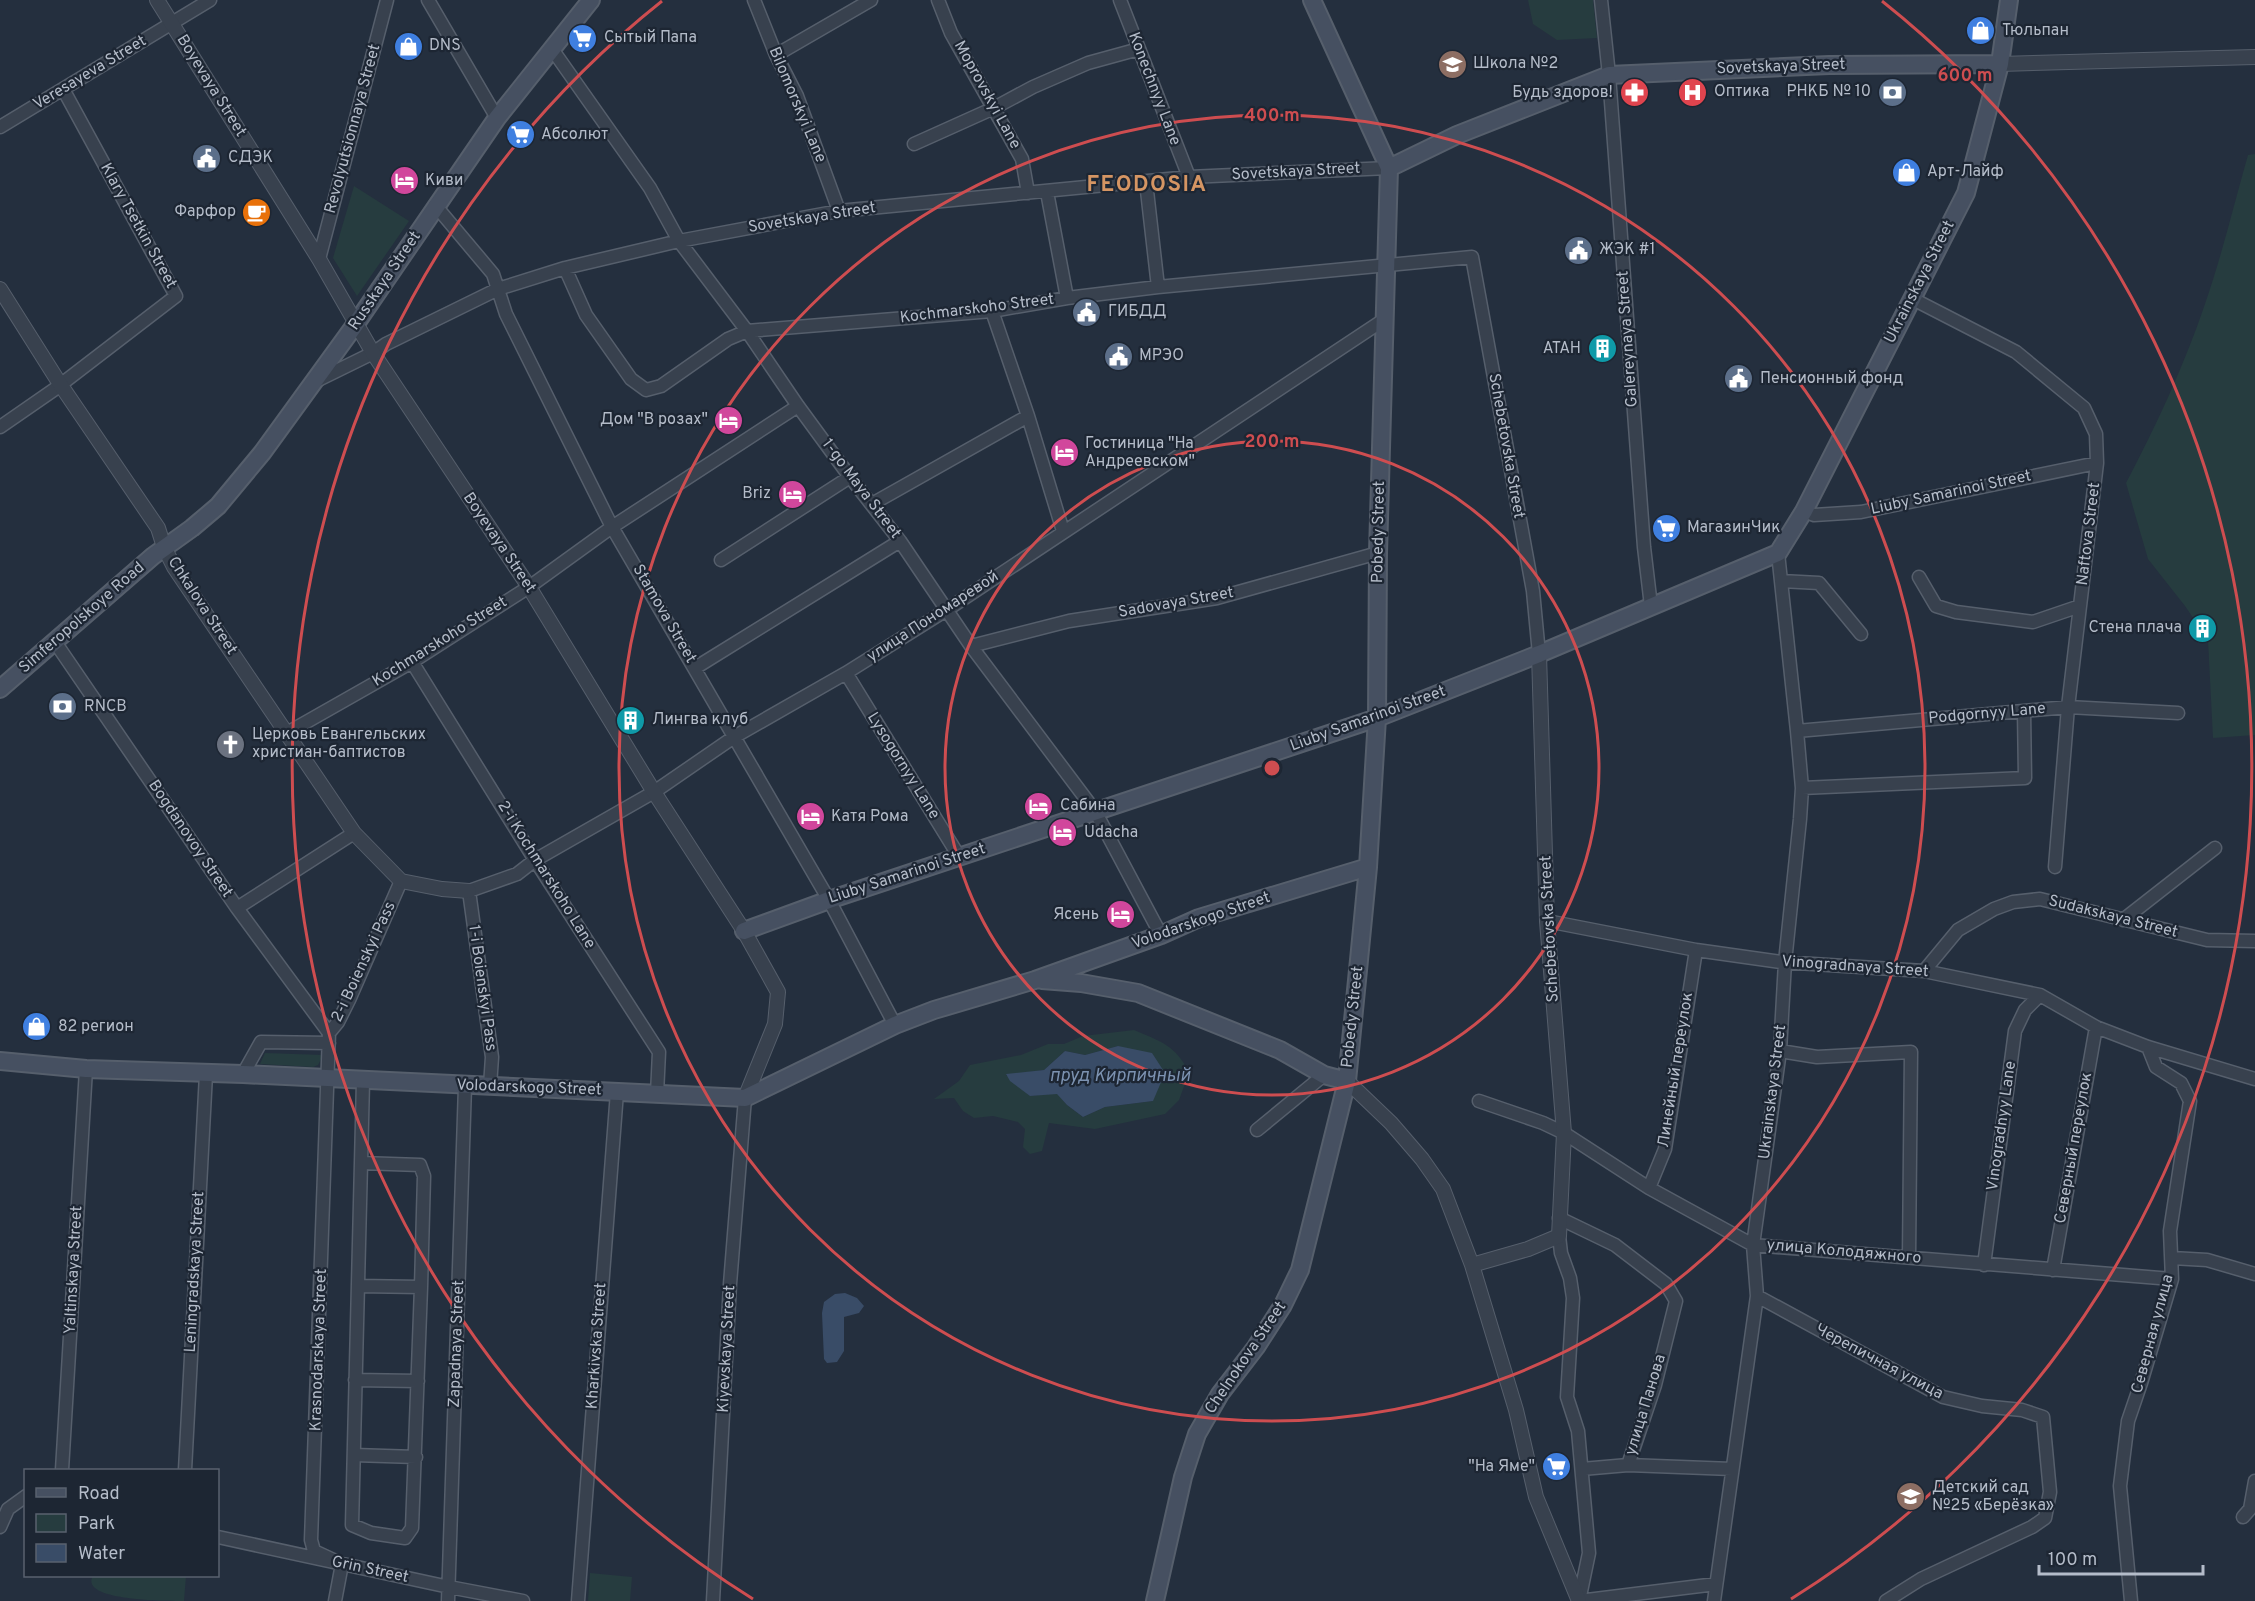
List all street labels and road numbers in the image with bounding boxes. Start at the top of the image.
street label: Konechnyy Lane [1123,29,1185,149]
street label: Veresayeva Street [30,31,150,115]
street label: Boyevaya Street [172,31,250,141]
street label: Moprovskyi Lane [949,37,1025,153]
street label: Revolyutsionnaya Street [321,42,385,216]
street label: Bilomorskyi Lane [764,44,830,166]
street label: Sovetskaya Street [1716,55,1846,79]
street label: Sovetskaya Street [1231,159,1361,185]
street label: Klary Tsetkin Street [95,160,181,292]
street label: Sovetskaya Street [747,198,877,238]
street label: Ukrainskaya Street [1880,217,1960,347]
street label: Russkaya Street [344,228,426,334]
street label: Galereynaya Street [1613,270,1643,408]
street label: Kochmarskoho Street [899,290,1055,328]
street label: Schebetovska Street [1483,372,1529,520]
street label: 1-go Maya Street [817,435,905,543]
street label: Liuby Samarinoi Street [1869,466,2033,520]
street label: Pobedy Street [1368,481,1390,583]
street label: Naftova Street [2073,481,2105,587]
street label: Boyevaya Street [458,489,540,597]
street label: Chkalova Street [163,553,241,659]
street label: Simferopolskoye Road [15,558,149,678]
street label: Stamova Street [628,561,700,667]
street label: улица Пономаревой [863,567,1003,667]
street label: Sadovaya Street [1117,583,1235,623]
street label: Kochmarskoho Street [369,592,511,692]
street label: Liuby Samarinoi Street [1288,682,1448,756]
street label: Podgornyy Lane [1927,699,2047,729]
street label: Lysogornyy Lane [862,709,944,823]
street label: Bogdanovoy Street [143,776,237,902]
street label: 2-i Kochmarskoho Lane [492,797,600,953]
street label: Liuby Samarinoi Street [826,839,988,909]
street label: Schebetovska Street [1536,855,1564,1003]
street label: Volodarskogo Street [1129,888,1273,954]
street label: Sudakskaya Street [2046,891,2180,943]
street label: 2-i Boienskyi Pass [327,899,401,1025]
street label: 1-i Boienskyi Pass [463,923,501,1053]
street label: Vinogradnaya Street [1781,952,1929,982]
street label: Pobedy Street [1338,965,1368,1069]
street label: Линейный переулок [1654,991,1698,1149]
street label: Ukrainskaya Street [1755,1024,1791,1160]
street label: Vinogradnyy Lane [1983,1060,2021,1192]
street label: Северный переулок [2051,1071,2097,1225]
street label: Volodarskogo Street [456,1075,602,1101]
street label: Leningradskaya Street [181,1191,209,1353]
street label: Yaltinskaya Street [61,1205,87,1335]
street label: улица Колодяжного [1766,1235,1922,1269]
street label: Krasnodarskaya Street [306,1268,332,1432]
street label: Северная улица [2127,1272,2179,1396]
street label: Zapadnaya Street [445,1280,469,1408]
street label: Kharkivska Street [583,1282,611,1410]
street label: Kiyevskaya Street [714,1285,740,1413]
street label: Chelnokova Street [1201,1298,1291,1418]
street label: Черепичная улица [1811,1320,1947,1404]
street label: улица Панова [1621,1352,1671,1458]
street label: Grin Street [330,1552,410,1588]

